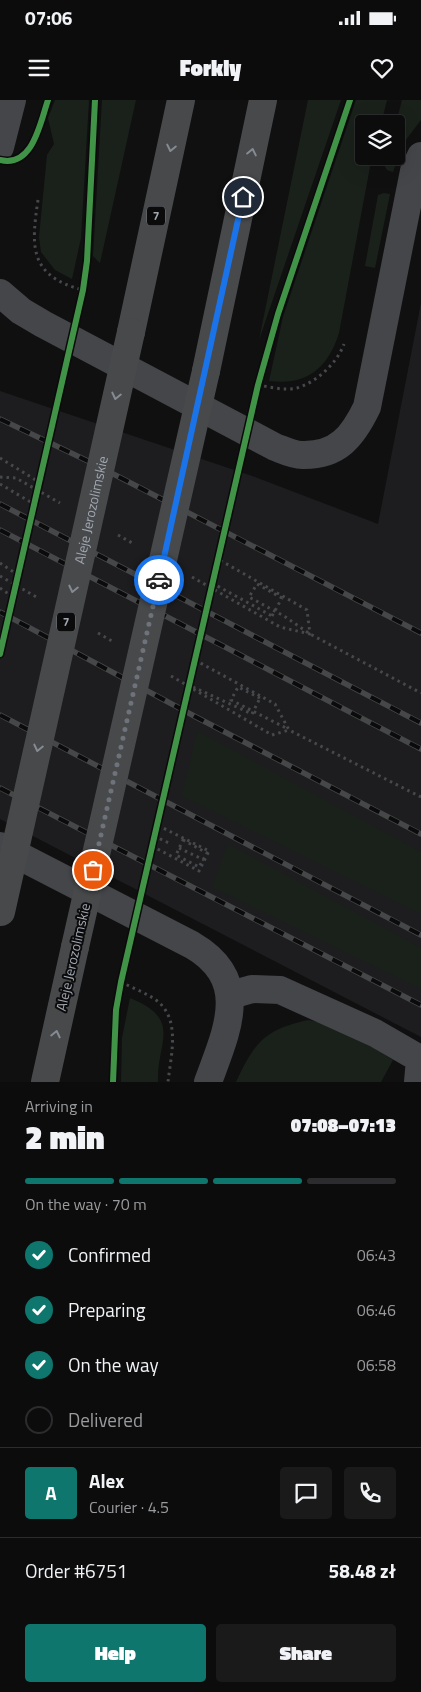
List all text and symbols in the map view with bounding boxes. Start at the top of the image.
text: 07:06 [25,3,72,32]
text: Forkly [180,51,241,85]
icon: menu [25,54,53,82]
icon: heart [368,54,396,82]
map controls [355,115,405,165]
button: layers [355,115,405,165]
one-way arrow [166,143,177,152]
one-way arrow [246,148,257,157]
pin [222,176,264,218]
icon: home [229,183,257,211]
road number: 7 [147,206,165,225]
one-way arrow [111,392,122,401]
street label: Aleje Jerozolimskie [68,454,113,566]
courier [134,555,184,605]
icon: car [145,566,173,594]
one-way arrow [68,585,79,594]
road number: 7 [57,612,75,632]
one-way arrow [33,743,44,752]
pin [72,849,114,891]
icon: bag [79,856,107,884]
street label: Aleje Jerozolimskie [50,901,95,1013]
one-way arrow [50,1030,61,1039]
text: Arriving in [25,1094,93,1118]
text: 07:08–07:13 [291,1110,396,1139]
text: 2 min [25,1113,105,1161]
text: On the way · 70 m [25,1192,147,1216]
text: Confirmed [68,1240,151,1269]
icon: check [25,1241,53,1269]
text: 06:43 [357,1243,396,1267]
text: Preparing [68,1295,145,1324]
icon: check [25,1296,53,1324]
text: 06:46 [357,1298,396,1322]
text: On the way [68,1350,159,1379]
icon: check [25,1351,53,1379]
text: 06:58 [357,1353,396,1377]
text: Delivered [68,1405,143,1434]
text: Alex [89,1466,124,1495]
button: chat [280,1467,332,1519]
button: phone [344,1467,396,1519]
text: A [45,1478,57,1507]
text: Courier · 4.5 [89,1495,169,1519]
text: Order #6751 [25,1556,127,1585]
text: 58.48 zł [329,1556,396,1585]
button: Help [25,1624,206,1682]
button: Share [216,1624,396,1682]

